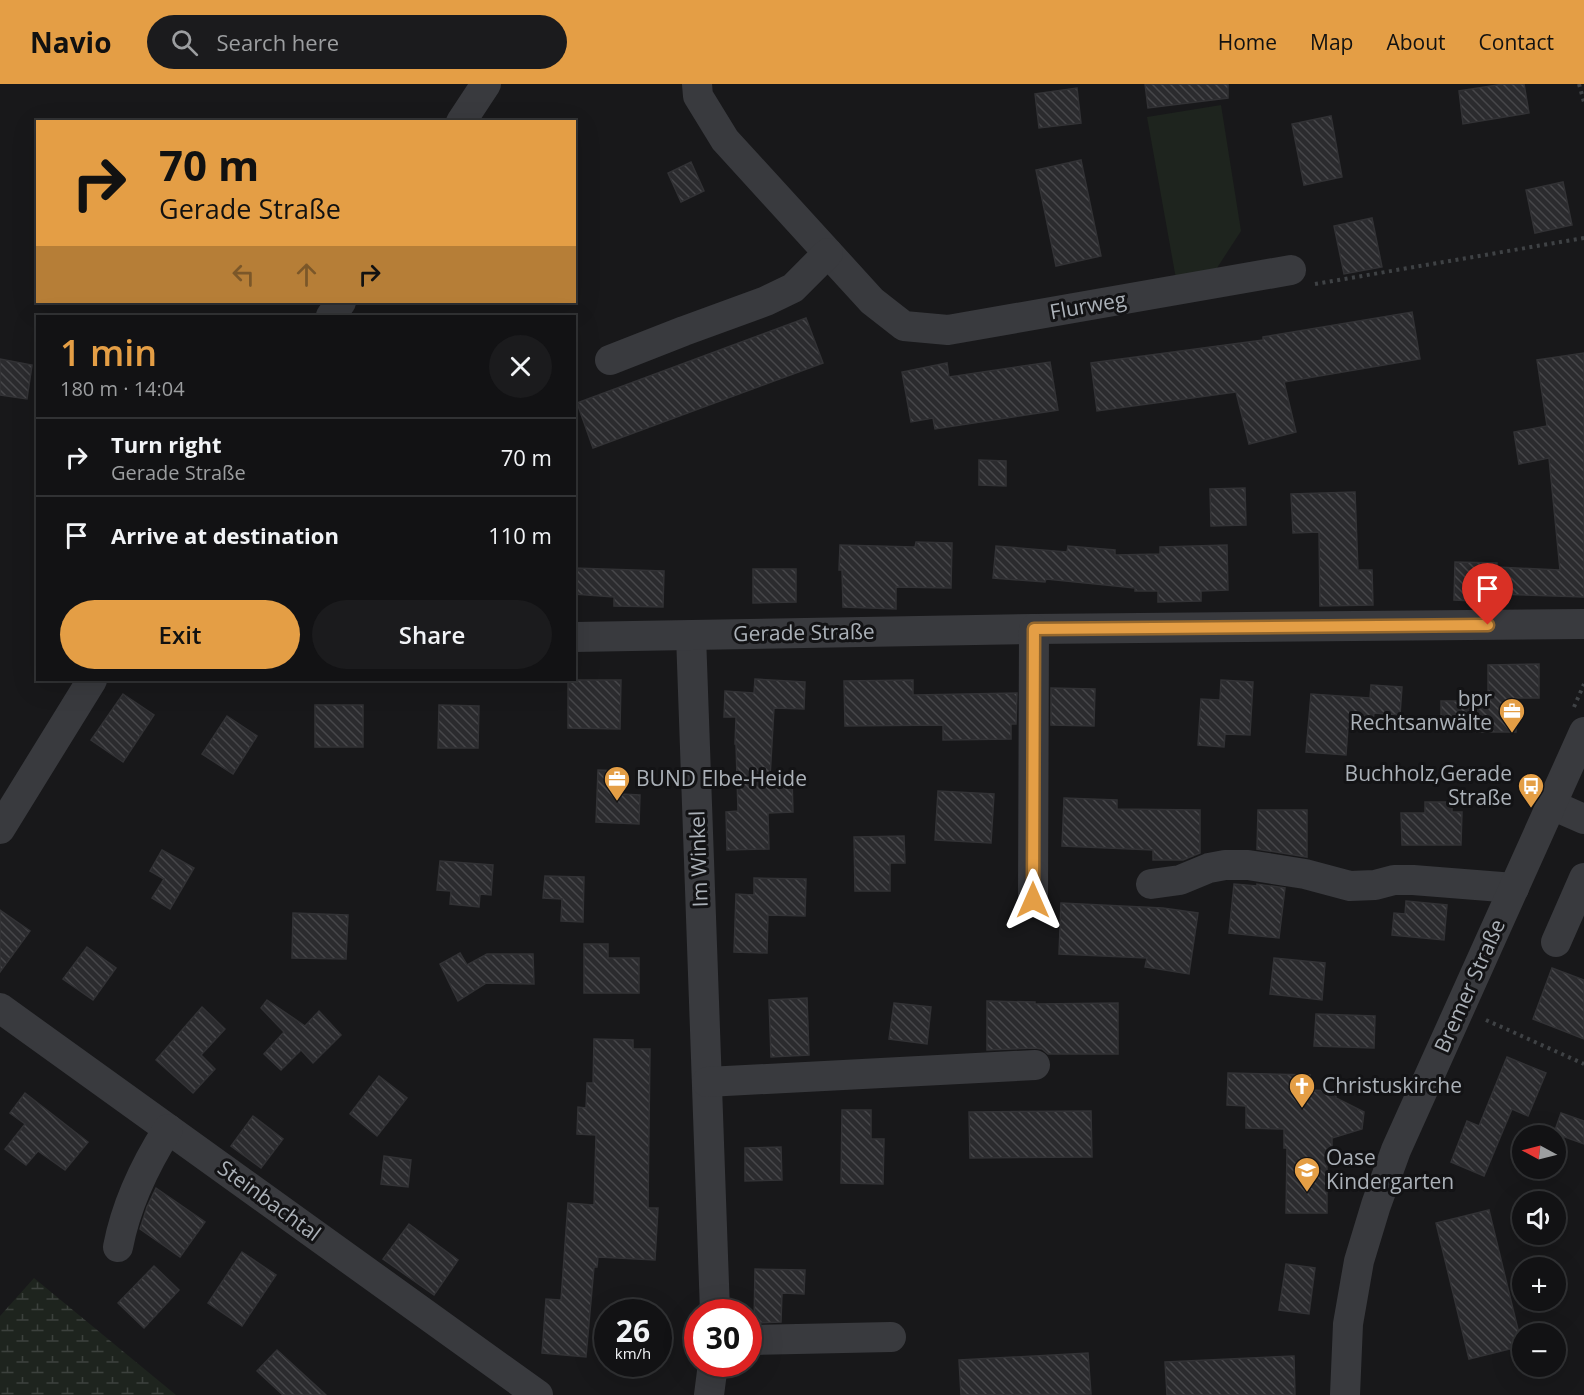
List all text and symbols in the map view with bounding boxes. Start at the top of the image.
search box [147,15,567,69]
text: Navio [30,23,111,61]
icon: search [168,26,201,59]
text: Search here [216,27,339,57]
text: Home [1218,28,1277,56]
text: Map [1310,28,1353,56]
text: About [1386,28,1446,56]
text: Contact [1479,28,1554,56]
text: 70 m [159,136,259,193]
icon: right [60,144,138,222]
text: Gerade Straße [159,190,341,227]
icon: left [227,258,260,291]
icon: ahead [290,258,323,291]
icon: right [353,258,386,291]
street label: Flurweg [1047,285,1128,325]
text: 1 min [60,328,157,377]
button: close [489,335,552,398]
text: 180 m · 14:04 [60,375,185,402]
text: Turn right [111,429,222,459]
icon: right [60,441,93,474]
text: 70 m [501,442,552,472]
text: Gerade Straße [111,459,246,486]
icon: arrive [60,519,93,552]
text: Arrive at destination [111,520,339,550]
text: 110 m [488,520,552,550]
pin [1462,563,1513,625]
icon: arrive [1471,572,1504,605]
button: Exit [60,600,300,669]
button: Share [312,600,552,669]
street label: Gerade Straße [733,617,875,647]
place label: bpr Rechtsanwälte [1350,684,1492,736]
office icon: bpr Rechtsanwälte [1497,696,1527,734]
place label: Buchholz,Gerade Straße [1345,759,1512,811]
office icon: BUND Elbe-Heide [602,764,632,802]
place label: BUND Elbe-Heide [636,764,807,792]
bus stop icon: Buchholz,Gerade Straße [1516,771,1546,809]
street label: Im Winkel [682,810,714,908]
position arrow [1001,868,1065,932]
street label: Bremer Straße [1427,914,1511,1057]
church icon: Christuskirche [1287,1071,1317,1109]
place label: Christuskirche [1322,1071,1462,1099]
north arrow [1512,1125,1566,1179]
map controls [1512,1125,1566,1377]
place label: Oase Kindergarten [1326,1143,1454,1195]
street label: Steinbachtal [212,1153,327,1247]
school or university icon: Oase Kindergarten [1292,1155,1322,1193]
button: sound [1512,1191,1566,1245]
button: + [1512,1257,1566,1311]
speed limit sign: 30 [684,1299,762,1377]
text: 26 [616,1310,650,1351]
button: − [1512,1323,1566,1377]
text: km/h [615,1343,651,1363]

